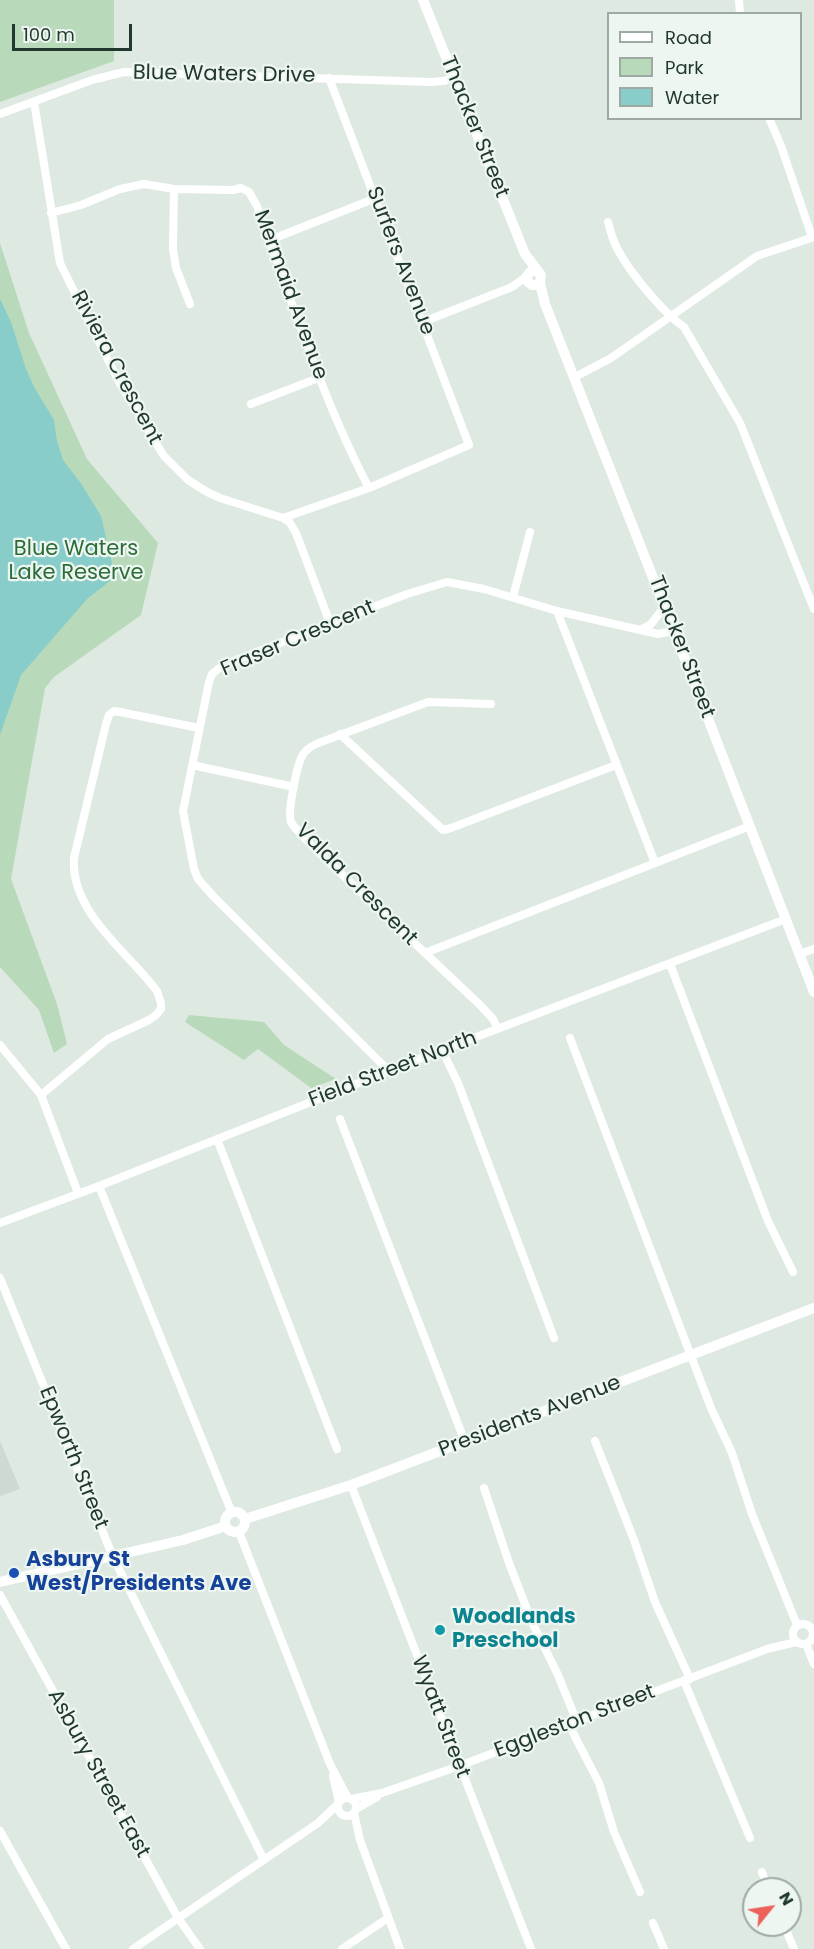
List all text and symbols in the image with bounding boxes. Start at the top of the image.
scale bar [15,12,135,50]
legend [607,12,802,120]
text: 100 m [23,22,75,47]
text: Road [665,25,712,50]
street label: Thacker Street [434,53,514,201]
text: Park [665,55,704,80]
street label: Blue Waters Drive [133,61,315,89]
text: Water [665,85,719,110]
street label: Surfers Avenue [360,183,440,339]
street label: Mermaid Avenue [248,207,332,383]
street label: Riviera Crescent [65,287,167,449]
park label: Blue Waters Lake Reserve [8,537,144,587]
street label: Thacker Street [642,572,720,722]
street label: Fraser Crescent [217,595,379,683]
street label: Valda Crescent [290,819,422,951]
street label: Field Street North [305,1026,481,1114]
street label: Presidents Avenue [435,1371,625,1463]
street label: Epworth Street [33,1383,113,1533]
place label: Asbury St West/Presidents Ave [26,1548,251,1598]
marker: Asbury St West/Presidents Ave [7,1566,21,1580]
place label: Woodlands Preschool [452,1605,576,1655]
marker: Woodlands Preschool [433,1623,447,1637]
street label: Wyatt Street [405,1652,475,1782]
street label: Eggleston Street [491,1680,659,1764]
street label: Asbury Street East [41,1685,155,1863]
north arrow [742,1877,802,1937]
text: N [773,1888,799,1910]

